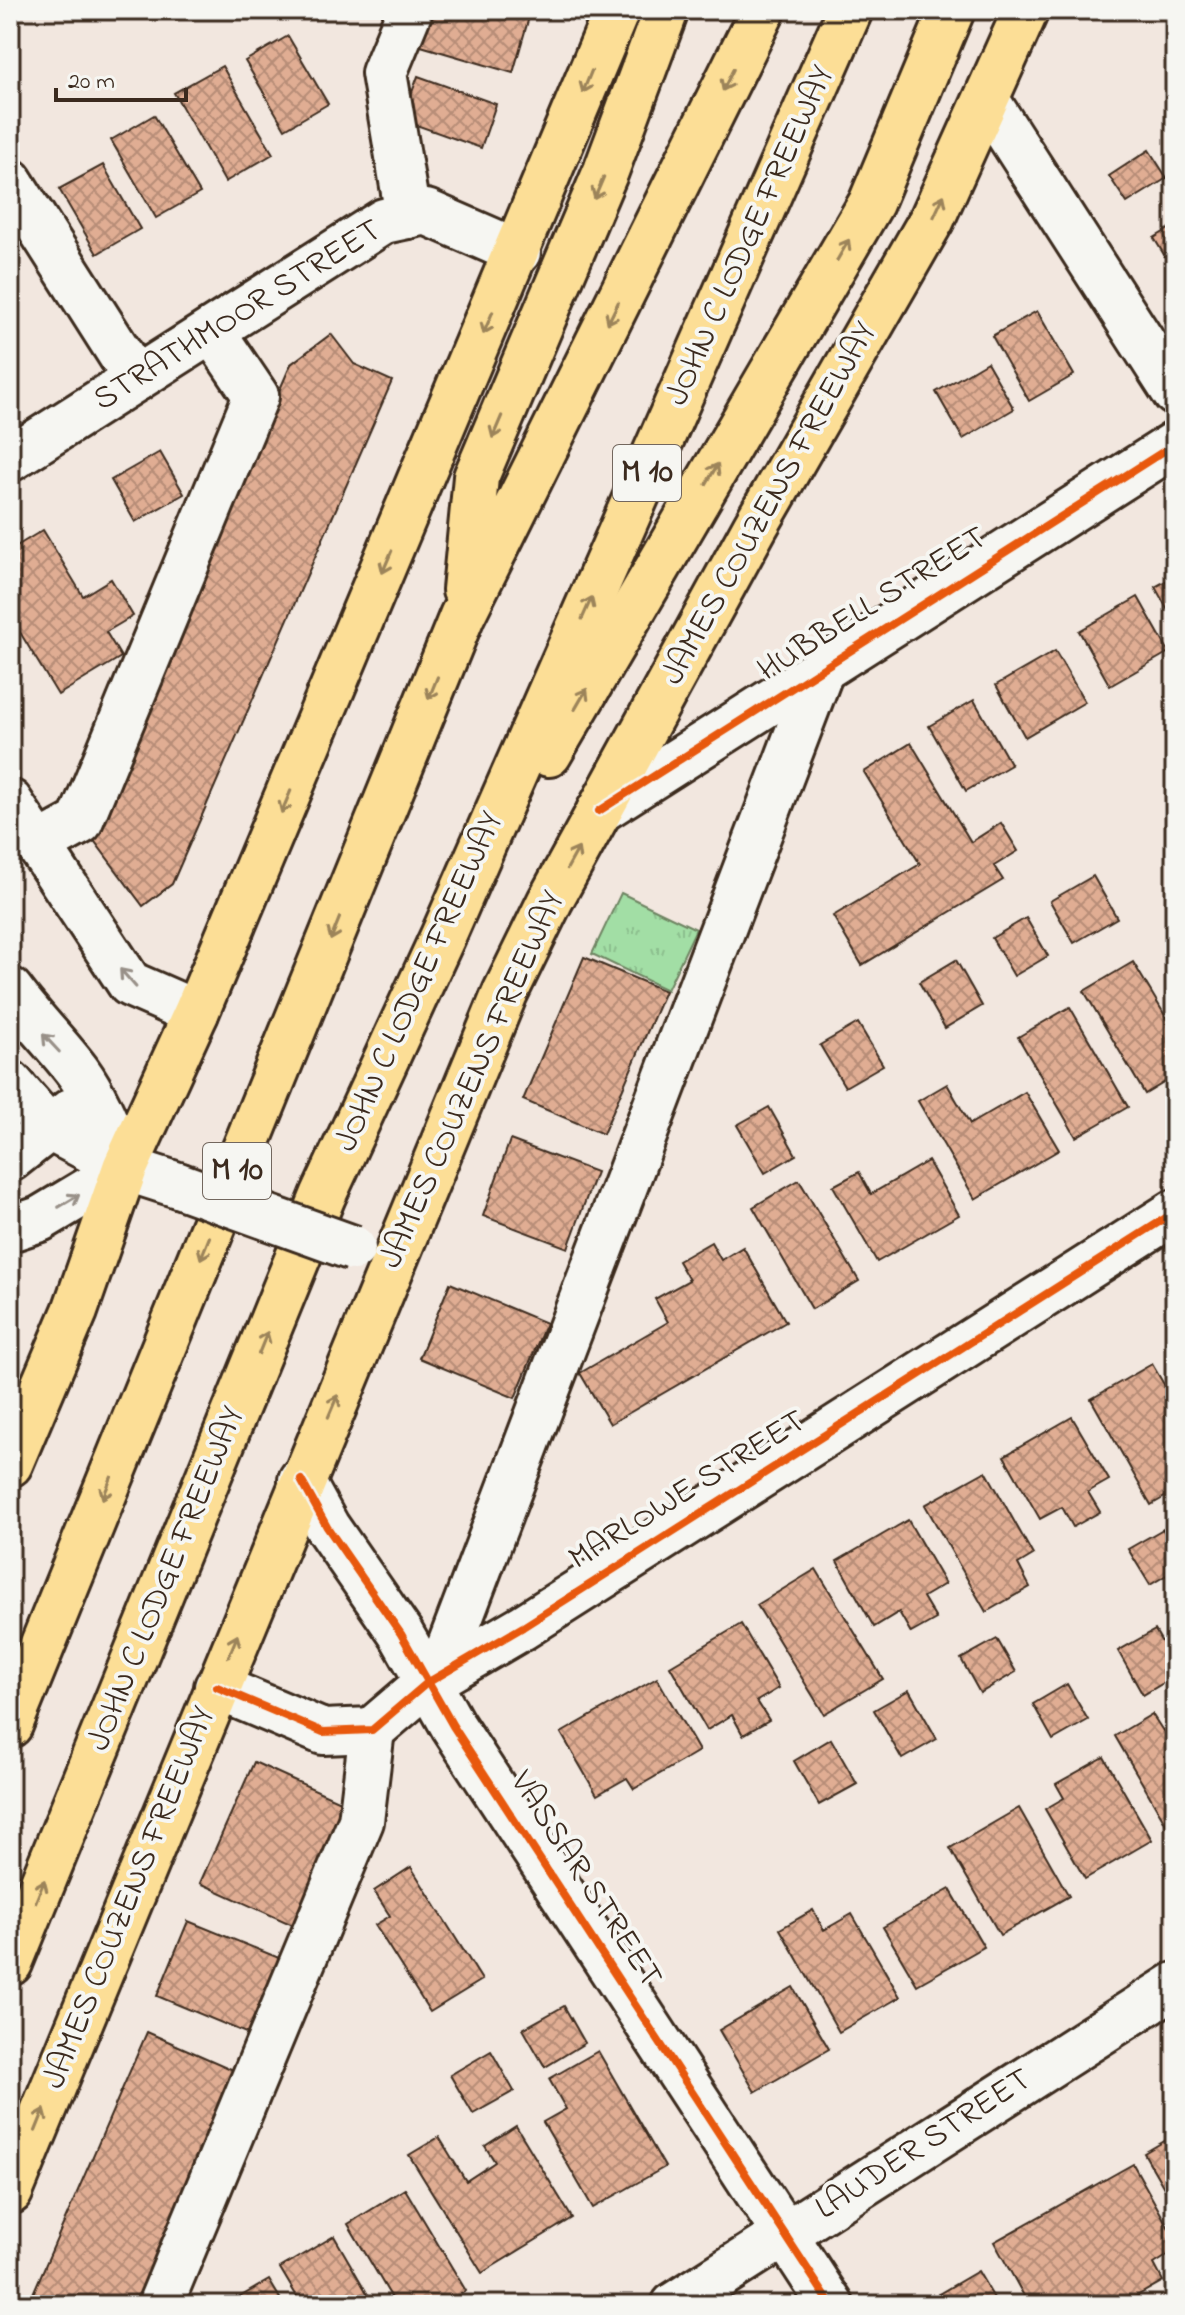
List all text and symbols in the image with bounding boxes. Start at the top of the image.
scale bar [56,52,186,102]
street label: JOHN C LODGE FREEWAY [653,57,849,414]
text: 20 m [68,65,115,100]
one-way arrow [720,67,735,91]
one-way arrow [579,69,593,94]
one-way arrow [590,175,605,199]
one-way arrow [932,194,947,218]
street label: STRATHMOOR STREET [84,207,392,425]
one-way arrow [835,239,851,262]
one-way arrow [604,300,620,324]
one-way arrow [480,310,494,334]
street label: JAMES COUZENS FREEWAY [649,313,891,695]
one-way arrow [489,414,504,439]
road number: M 10 [613,445,681,501]
one-way arrow [705,463,720,487]
street label: HUBBELL STREET [749,514,997,696]
one-way arrow [378,549,393,574]
one-way arrow [580,596,595,620]
one-way arrow [424,675,439,700]
one-way arrow [573,688,589,711]
one-way arrow [277,789,292,813]
street label: JOHN C LODGE FREEWAY [322,803,518,1160]
one-way arrow [566,846,582,870]
street label: JAMES COUZENS FREEWAY [367,883,579,1277]
one-way arrow [327,916,341,941]
one-way arrow [119,969,137,989]
one-way arrow [43,1033,61,1053]
road number: M 10 [203,1143,271,1199]
one-way arrow [57,1193,80,1209]
one-way arrow [197,1235,212,1260]
one-way arrow [257,1331,272,1356]
one-way arrow [326,1394,341,1419]
street label: MARLOWE STREET [560,1398,816,1584]
street label: JOHN C LODGE FREEWAY [75,1399,259,1759]
one-way arrow [98,1475,113,1500]
one-way arrow [227,1634,242,1659]
street label: JAMES COUZENS FREEWAY [30,1699,230,2097]
street label: VASSAR STREET [496,1761,674,1998]
one-way arrow [33,1879,48,1904]
street label: LAUDER STREET [806,2056,1042,2234]
one-way arrow [33,2108,48,2133]

